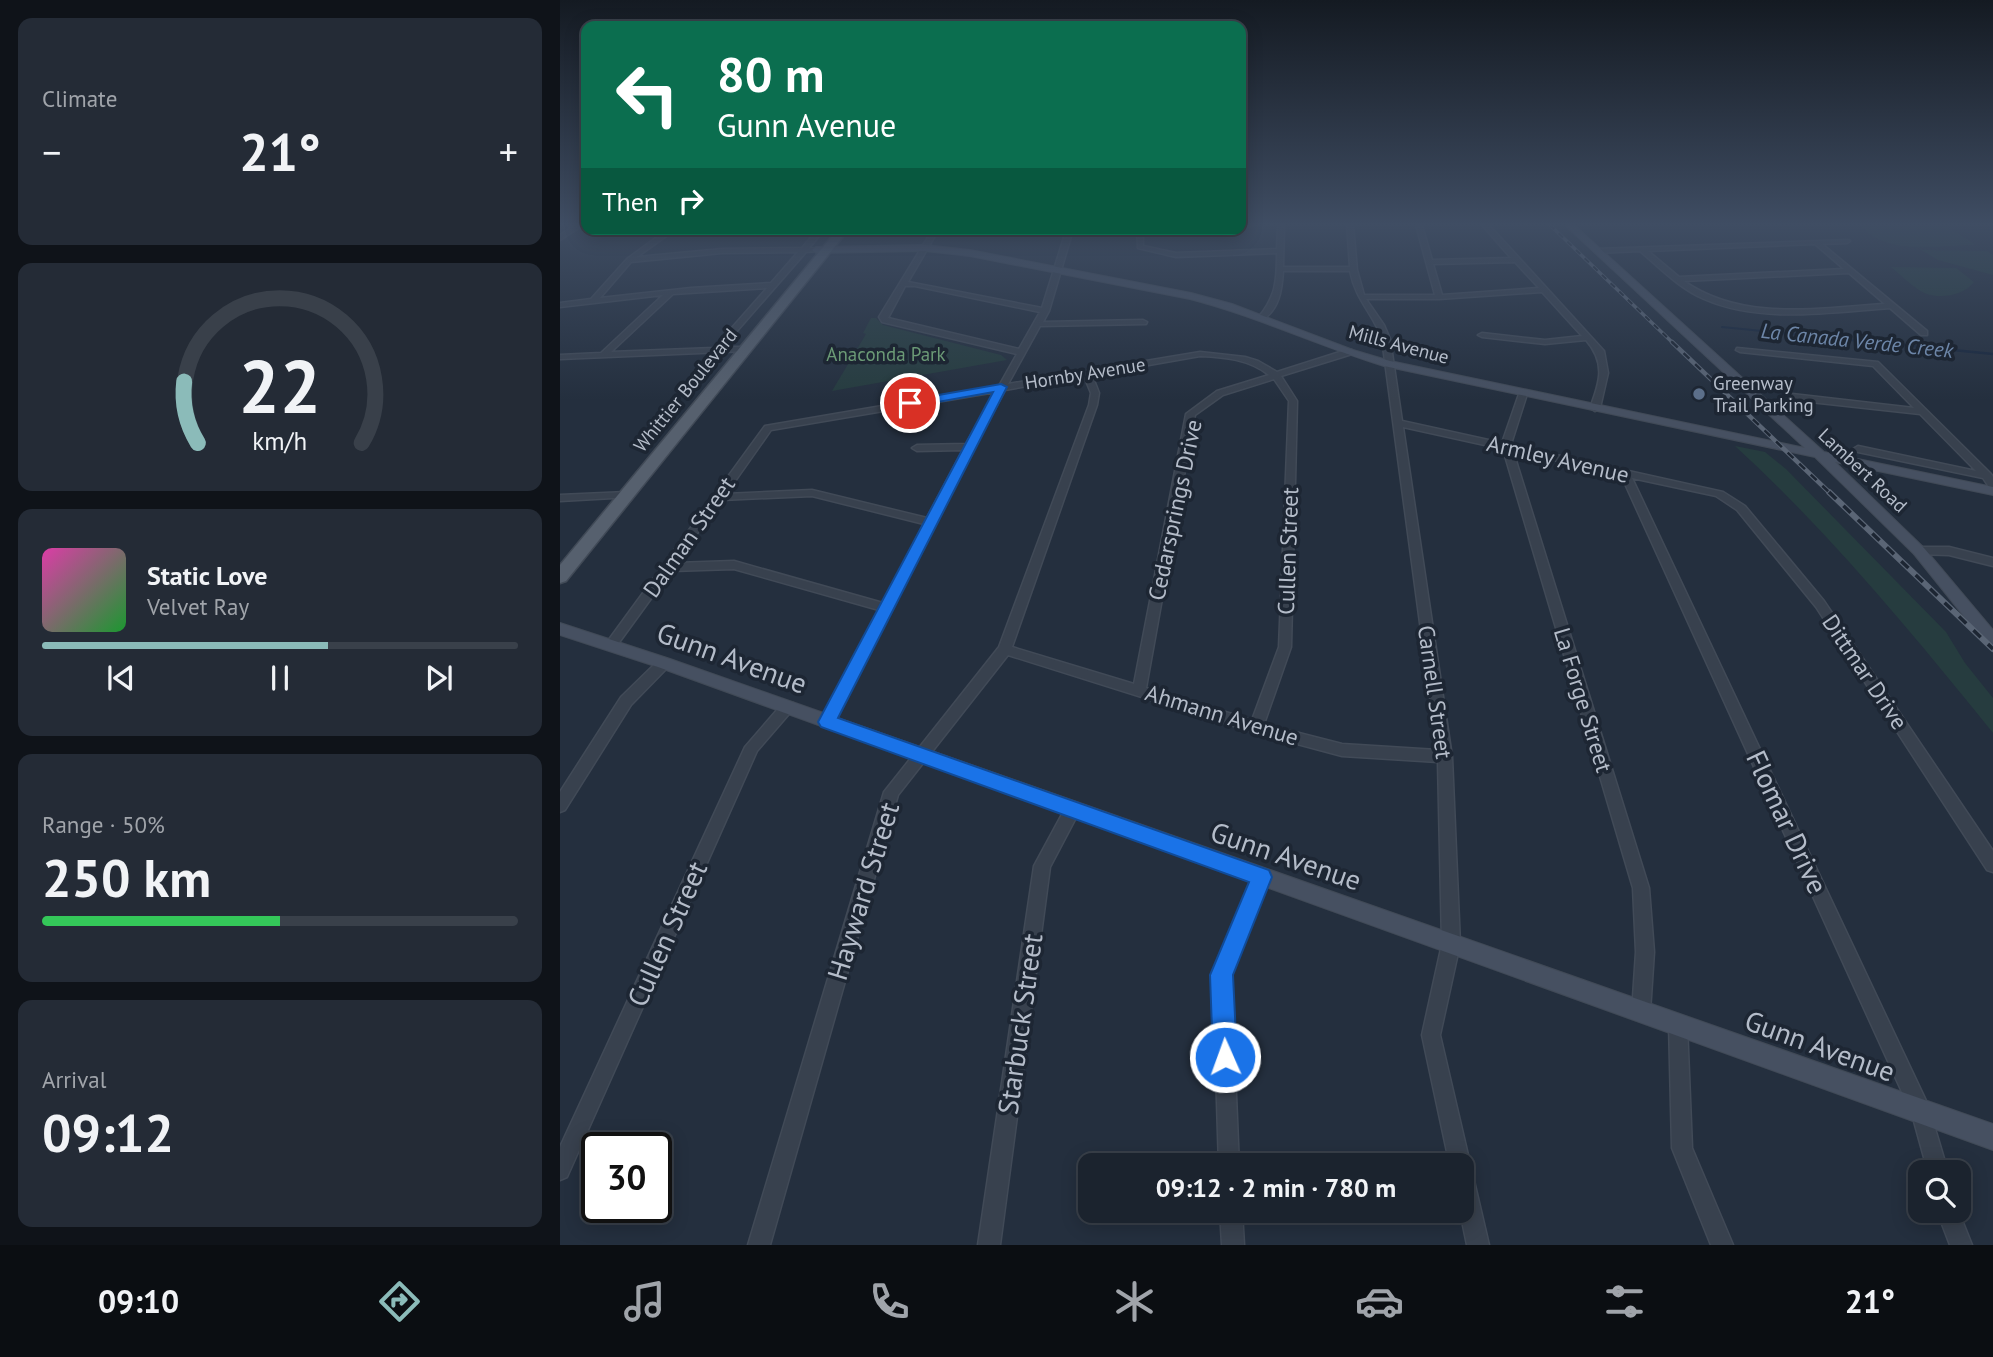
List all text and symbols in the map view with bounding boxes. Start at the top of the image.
text: 80 m [717,42,824,106]
icon: left [602,49,693,140]
text: Climate [42,84,117,113]
text: Gunn Avenue [717,104,896,146]
text: 21° [239,118,321,185]
text: − [42,127,61,176]
text: + [499,127,518,176]
icon: right [672,182,710,220]
text: Then [602,185,658,218]
water label: La Canada Verde Creek [1760,317,1956,364]
street label: Mills Avenue [1346,319,1452,369]
street label: Whittier Boulevard [628,323,742,457]
text: 22 [239,340,321,434]
park label: Anaconda Park [826,342,946,366]
street label: Hornby Avenue [1023,352,1147,394]
place label: Greenway Trail Parking [1713,371,1814,417]
pin [880,373,940,433]
icon: arrive [891,384,929,422]
marker: Greenway Trail Parking [1691,386,1707,402]
street label: Cedarsprings Drive [1141,417,1208,603]
street label: Lambert Road [1814,423,1912,517]
text: km/h [253,425,307,457]
street label: Armley Avenue [1484,428,1632,489]
street label: Dalman Street [636,471,741,603]
street label: Cullen Street [1271,486,1304,615]
text: Static Love [147,559,268,592]
text: Velvet Ray [147,592,249,621]
street label: Dittmar Drive [1816,609,1914,735]
street label: Gunn Avenue [652,613,812,702]
street label: Carnell Street [1412,623,1459,761]
street label: La Forge Street [1548,624,1619,776]
icon: previous [102,659,140,697]
icon: pause [261,659,299,697]
icon: next [420,659,458,697]
street label: Ahmann Avenue [1142,677,1302,752]
street label: Flomar Drive [1738,744,1837,899]
street label: Hayward Street [818,797,907,984]
text: Range · 50% [42,810,165,839]
street label: Gunn Avenue [1206,812,1366,899]
text: 250 km [42,844,211,911]
street label: Cullen Street [618,855,715,1012]
street label: Starbuck Street [989,931,1051,1117]
street label: Gunn Avenue [1740,1001,1900,1090]
position arrow [1188,1020,1262,1094]
text: Arrival [42,1065,106,1094]
text: 09:12 [42,1099,174,1166]
speed limit sign: 30 [581,1132,672,1223]
map controls [1908,1160,1971,1223]
button: search [1908,1160,1971,1223]
text: 09:12 · 2 min · 780 m [1156,1171,1396,1204]
icon: directions [375,1277,424,1326]
icon: music [620,1277,669,1326]
icon: phone [865,1277,914,1326]
icon: climate [1110,1277,1159,1326]
icon: car [1355,1277,1404,1326]
icon: filters [1600,1277,1649,1326]
text: 09:10 [98,1280,179,1322]
text: 21° [1845,1280,1895,1322]

